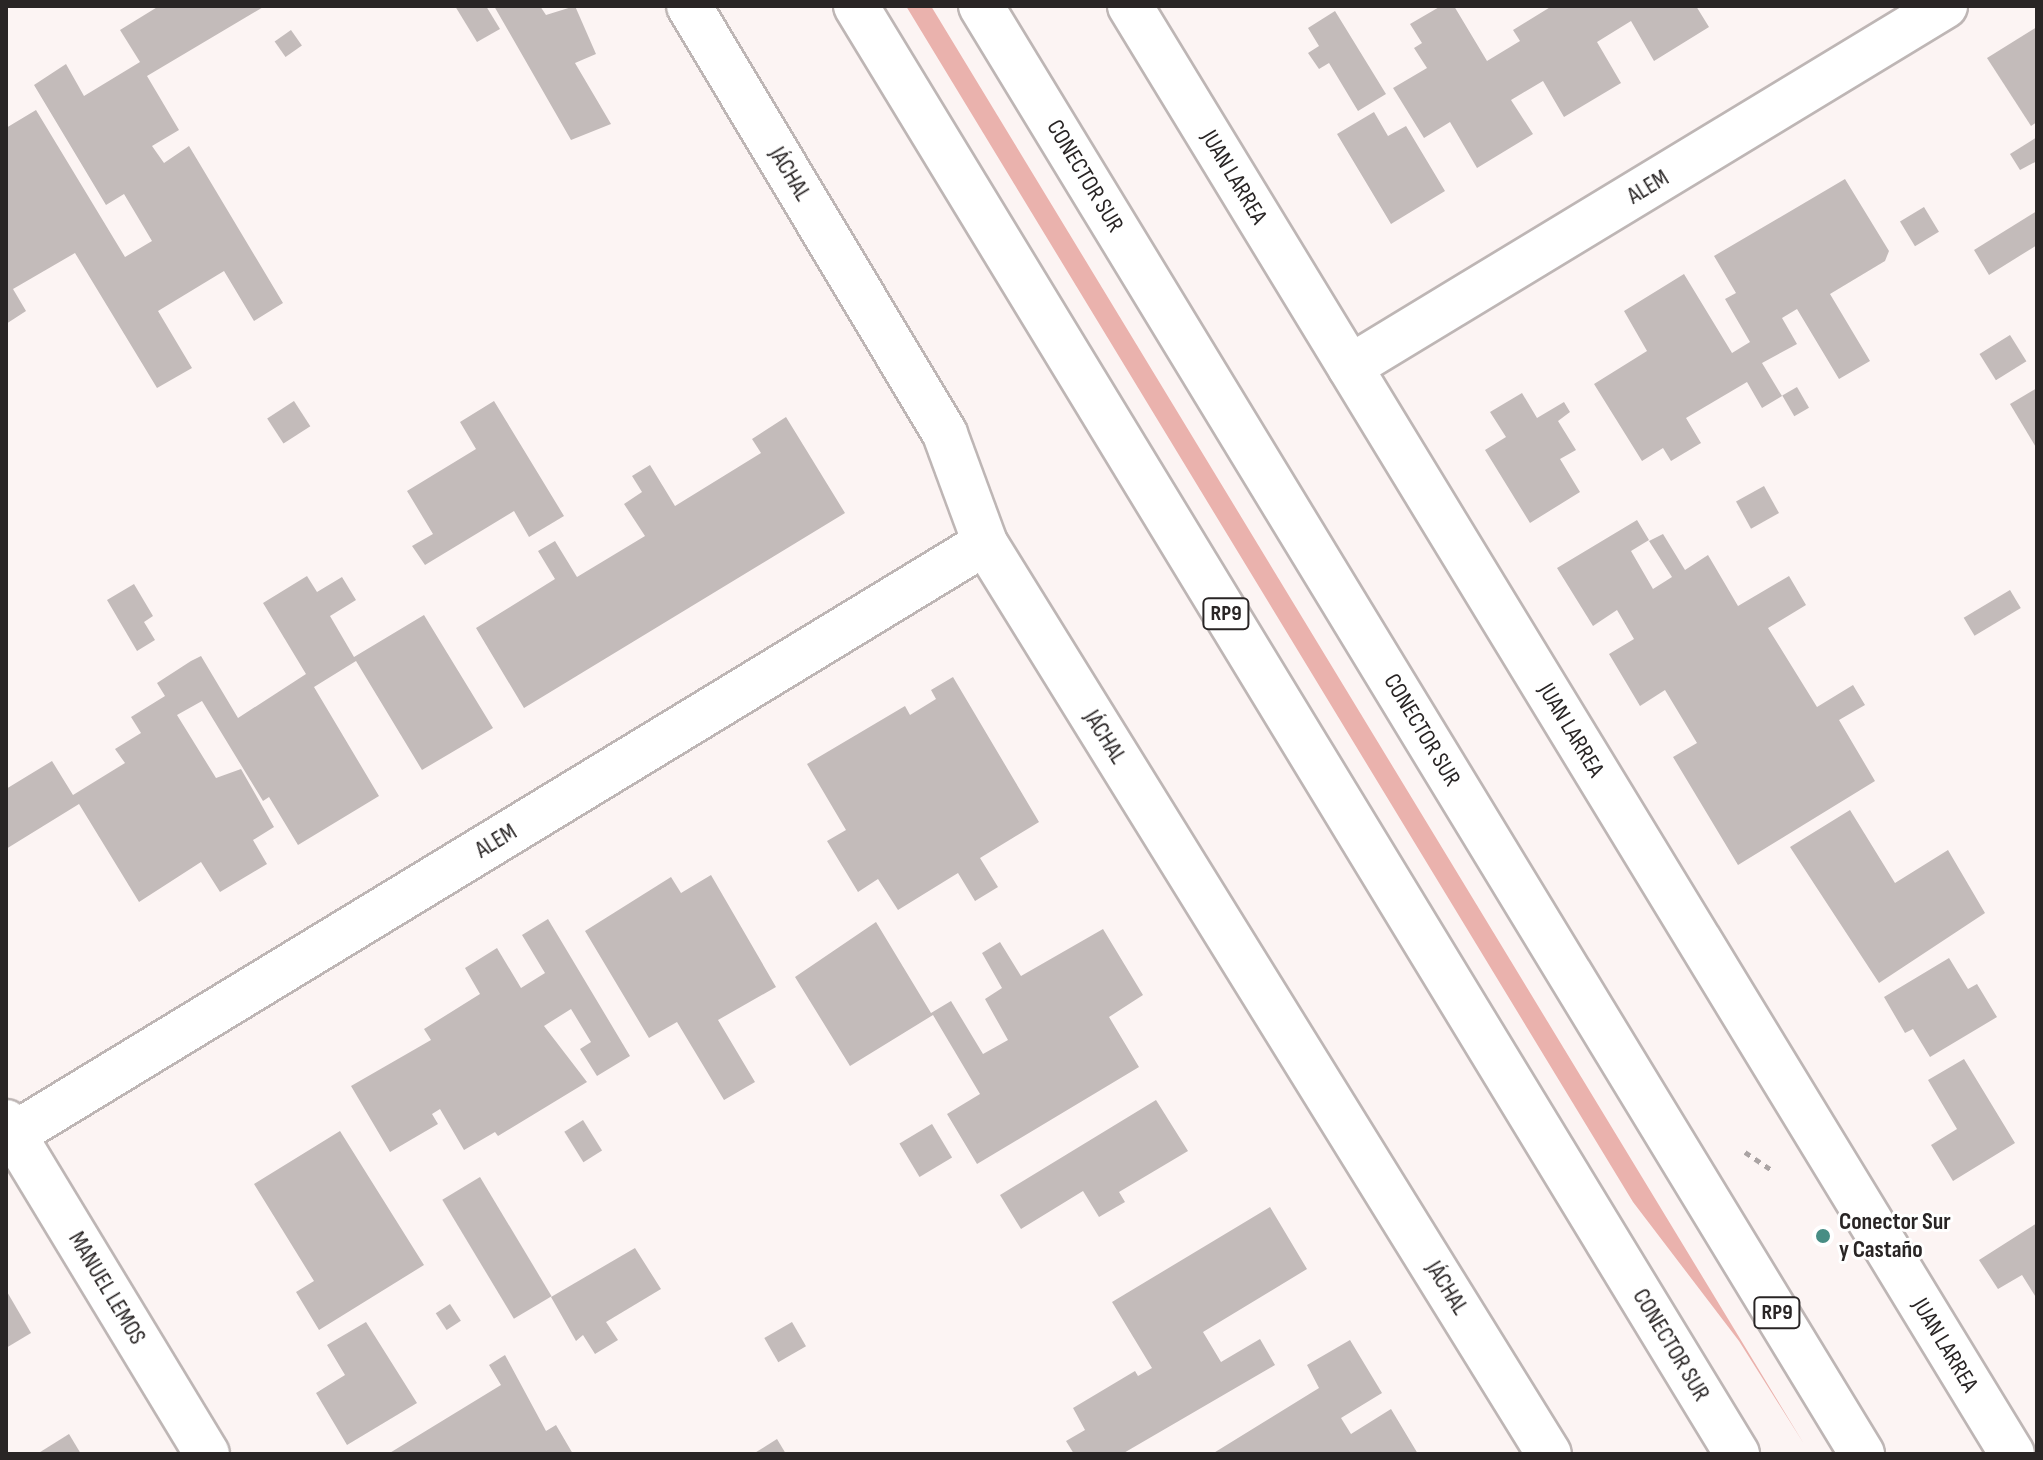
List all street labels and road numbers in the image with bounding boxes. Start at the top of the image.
street label: CONECTOR SUR [1040,115,1130,237]
street label: JUAN LARREA [1195,125,1273,229]
street label: JÁCHAL [763,142,817,206]
street label: ALEM [1622,164,1674,210]
road number: RP9 [1202,596,1250,632]
street label: CONECTOR SUR [1377,669,1467,791]
street label: JUAN LARREA [1532,678,1610,782]
street label: JÁCHAL [1077,705,1133,769]
street label: ALEM [470,818,522,864]
street label: MANUEL LEMOS [62,1226,152,1350]
street label: JÁCHAL [1419,1256,1475,1320]
street label: CONECTOR SUR [1626,1284,1716,1406]
street label: JUAN LARREA [1906,1293,1984,1397]
road number: RP9 [1753,1295,1801,1331]

